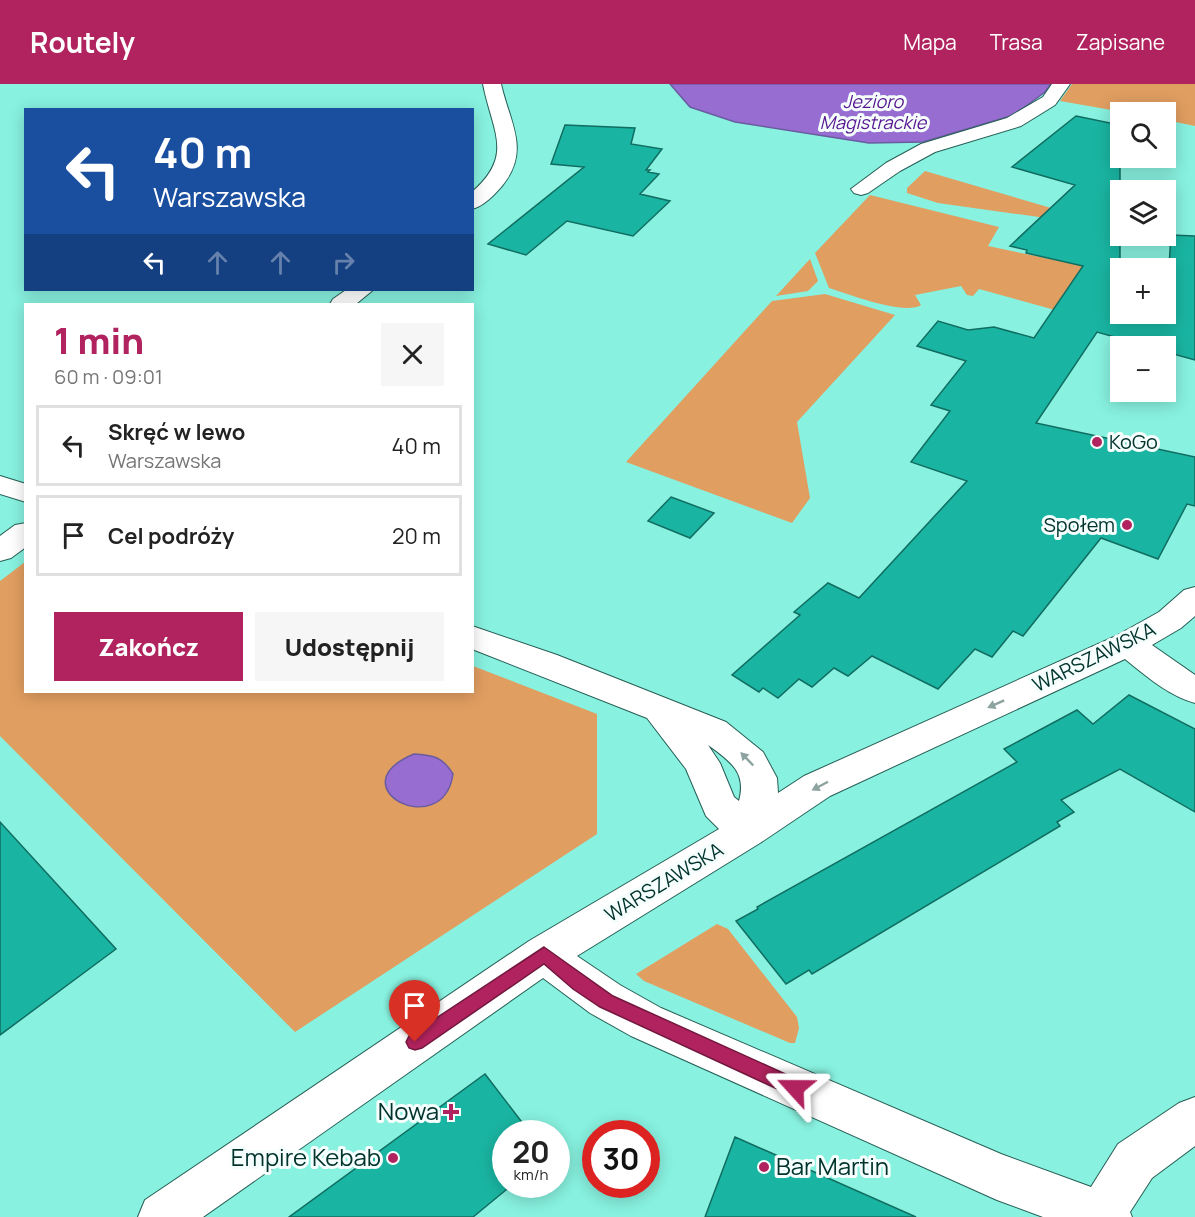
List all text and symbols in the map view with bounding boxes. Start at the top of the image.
text: Routely [30,23,135,61]
text: Mapa [903,28,957,56]
text: Trasa [990,28,1043,56]
text: Zapisane [1076,28,1165,56]
water label: Jezioro Magistrackie [820,89,928,134]
map controls [1110,102,1176,402]
button: search [1110,102,1176,168]
text: 40 m [153,123,252,181]
icon: left [54,132,132,210]
text: Warszawska [153,178,306,215]
button: layers [1110,180,1176,246]
icon: left [138,246,171,279]
icon: ahead [201,246,234,279]
icon: ahead [264,246,297,279]
icon: right [327,246,360,279]
button: + [1110,258,1176,324]
text: 1 min [54,316,144,365]
button: close [381,323,444,386]
button: − [1110,336,1176,402]
text: 60 m · 09:01 [54,363,163,390]
text: Skręć w lewo [108,417,245,447]
place label: KoGo [1109,428,1158,455]
icon: left [57,429,90,462]
text: 40 m [392,431,441,461]
marker: KoGo [1090,435,1104,449]
text: Warszawska [108,447,221,474]
place label: Społem [1044,511,1115,538]
marker: Społem [1120,518,1134,532]
icon: arrive [57,519,90,552]
text: Cel podróży [108,521,234,551]
text: 20 m [392,521,441,551]
button: Zakończ [54,612,243,681]
button: Udostępnij [255,612,444,681]
street label: WARSZAWSKA [1028,615,1160,698]
one-way arrow [987,699,1005,709]
one-way arrow [740,752,754,766]
one-way arrow [811,781,828,791]
street label: WARSZAWSKA [600,835,728,928]
pin [389,980,440,1042]
icon: arrive [398,989,431,1022]
position arrow [763,1056,827,1120]
place label: Nowa [378,1094,439,1127]
marker: Nowa [444,1105,458,1119]
speed limit sign: 30 [582,1120,660,1198]
text: 20 [512,1131,550,1172]
place label: Empire Kebab [231,1140,381,1173]
place label: Bar Martin [776,1149,889,1182]
marker: Empire Kebab [386,1151,400,1165]
marker: Bar Martin [757,1160,771,1174]
text: km/h [514,1164,548,1185]

